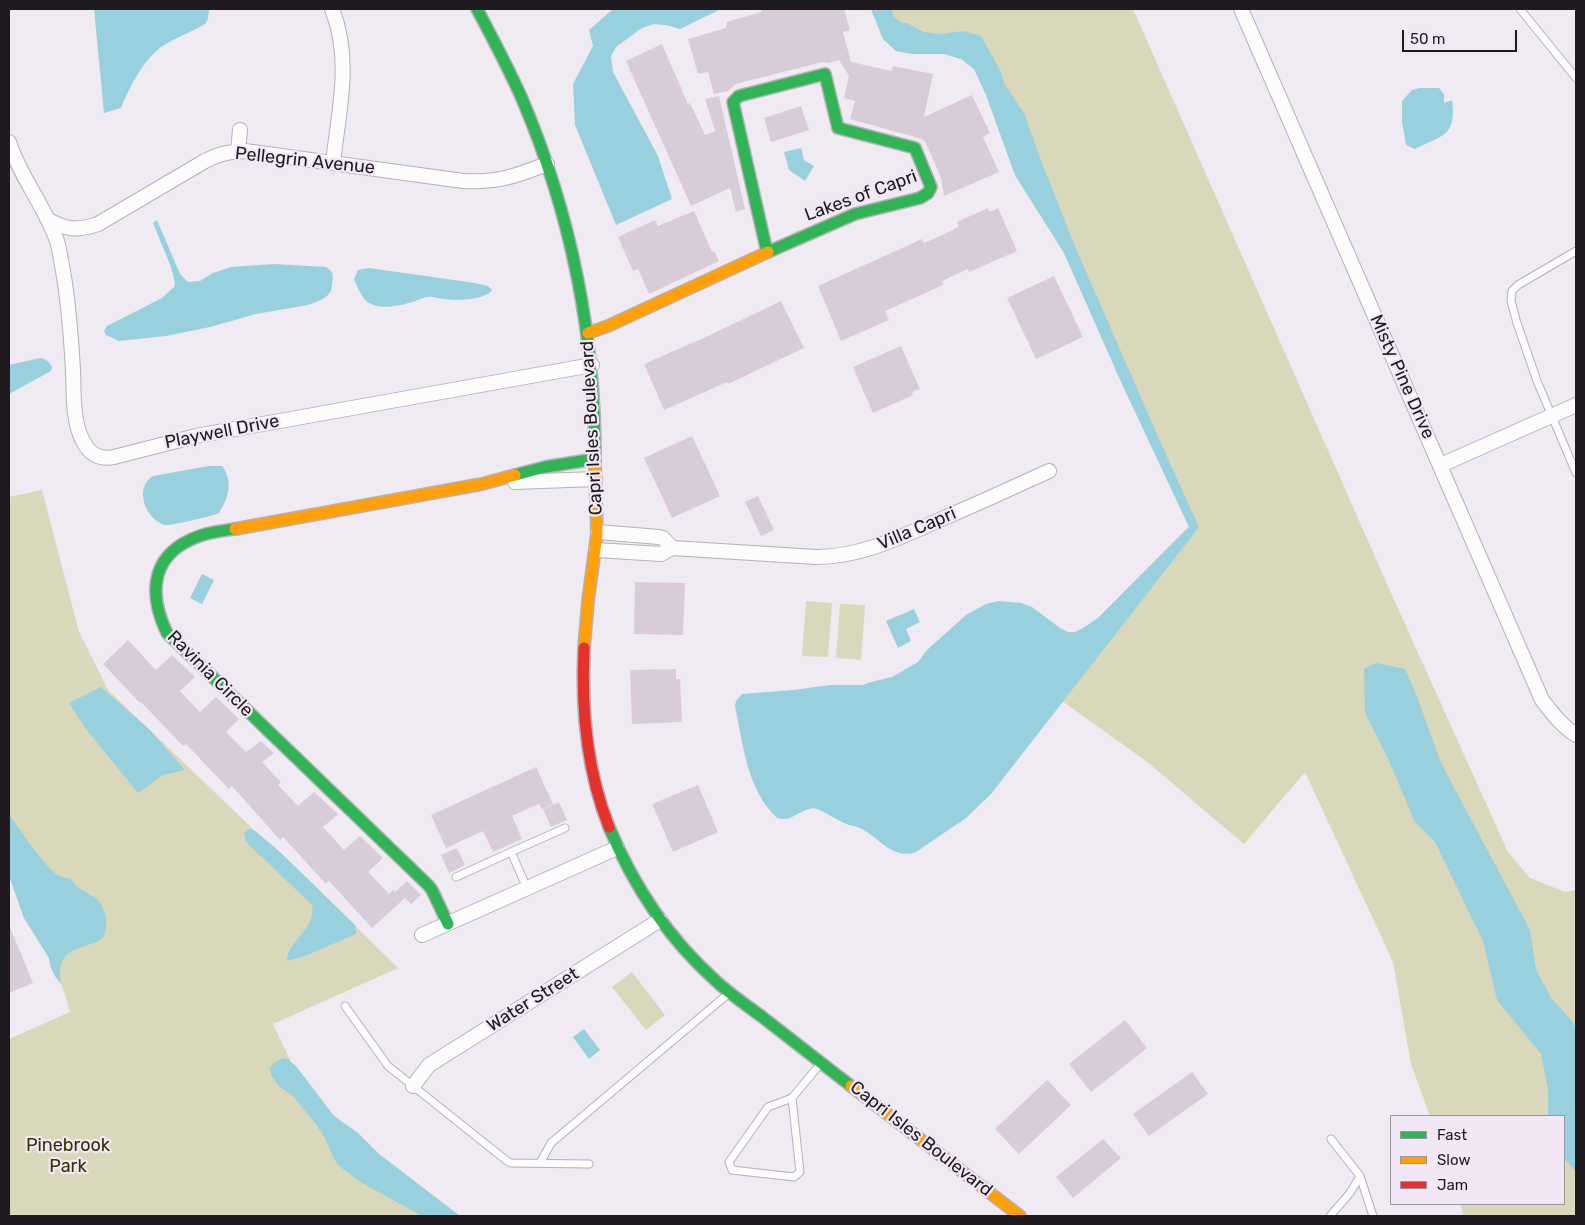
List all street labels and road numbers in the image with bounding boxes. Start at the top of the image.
street label: Pellegrin Avenue [234,143,376,179]
street label: Lakes of Capri [802,166,920,226]
street label: Misty Pine Drive [1365,311,1439,443]
street label: Capri Isles Boulevard [577,340,607,516]
street label: Playwell Drive [163,410,281,454]
street label: Villa Capri [875,503,959,555]
street label: Ravinia Circle [162,626,258,722]
street label: Water Street [483,963,583,1037]
street label: Capri Isles Boulevard [846,1077,996,1201]

